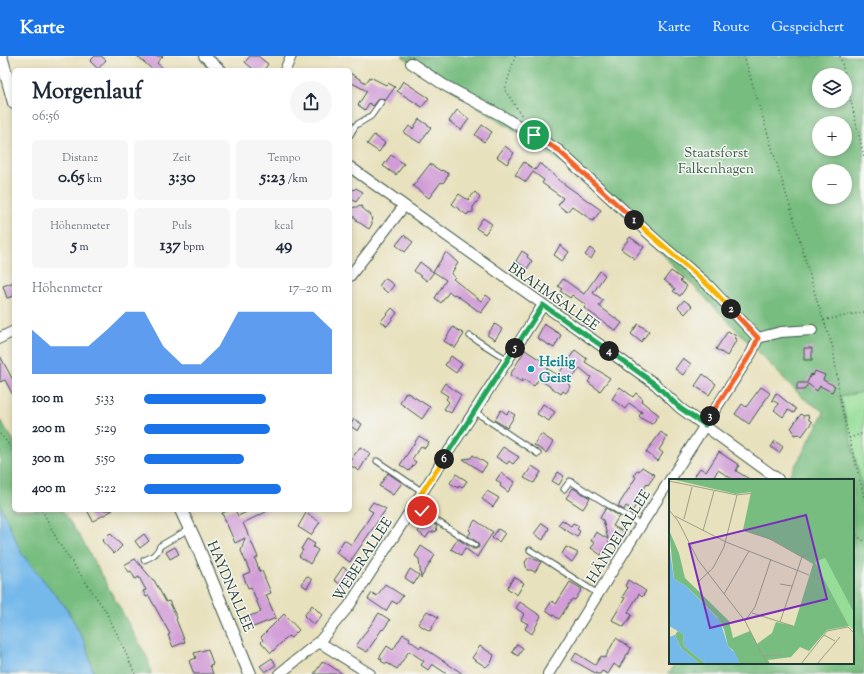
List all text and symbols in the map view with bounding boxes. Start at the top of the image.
text: Karte [20,15,65,42]
text: Karte [658,18,691,38]
text: Route [713,18,749,38]
text: Gespeichert [771,18,844,38]
map controls [812,68,852,204]
button: layers [812,68,852,108]
text: Morgenlauf [32,77,142,109]
button: share [290,81,332,123]
text: 06:56 [32,108,60,126]
button: + [812,116,852,156]
pin [517,118,551,152]
icon: arrive [523,124,545,146]
park label: Staatsforst Falkenhagen [678,144,754,180]
text: Distanz [62,150,98,166]
text: Zeit [173,150,191,166]
text: Tempo [268,150,301,166]
button: − [812,164,852,204]
text: 0.65 [58,166,85,190]
text: 3:30 [169,166,196,190]
text: 5:23 [260,166,285,190]
text: km [85,171,102,187]
text: /km [285,171,308,187]
pin: 1 [624,210,644,230]
text: 1 [632,212,636,228]
text: Höhenmeter [50,218,110,234]
text: Puls [172,218,192,234]
text: kcal [275,218,293,234]
text: 5 [71,234,77,258]
text: 137 [160,234,181,258]
text: 49 [276,234,292,258]
text: m [77,239,89,255]
text: bpm [181,239,204,255]
street label: BRAHMSALLEE [503,259,603,337]
text: Höhenmeter [32,280,103,298]
text: 17–20 m [288,280,332,298]
pin: 2 [721,299,741,319]
text: 2 [728,301,734,317]
pin: 5 [505,338,525,358]
text: 5 [513,340,517,356]
pin: 4 [599,341,619,361]
text: 4 [606,343,612,359]
place label: Heilig Geist [539,353,575,389]
marker: Heilig Geist [526,364,536,374]
text: 100 m [32,390,64,408]
text: 5:33 [96,390,114,408]
pin: 3 [700,406,720,426]
text: 3 [708,408,712,424]
text: 200 m [32,420,65,438]
text: 5:29 [96,420,116,438]
pin: 6 [434,449,454,469]
text: 300 m [32,450,64,468]
text: 5:50 [96,450,115,468]
text: 6 [441,451,447,467]
inset map [669,479,854,664]
text: 400 m [32,480,66,498]
text: 5:22 [96,480,116,498]
street label: HÄNDELALLEE [582,485,657,588]
pin [405,494,439,528]
icon: check [411,500,433,522]
street label: WEBERALLEE [329,514,399,606]
street label: HAYDNALLEE [201,538,258,636]

